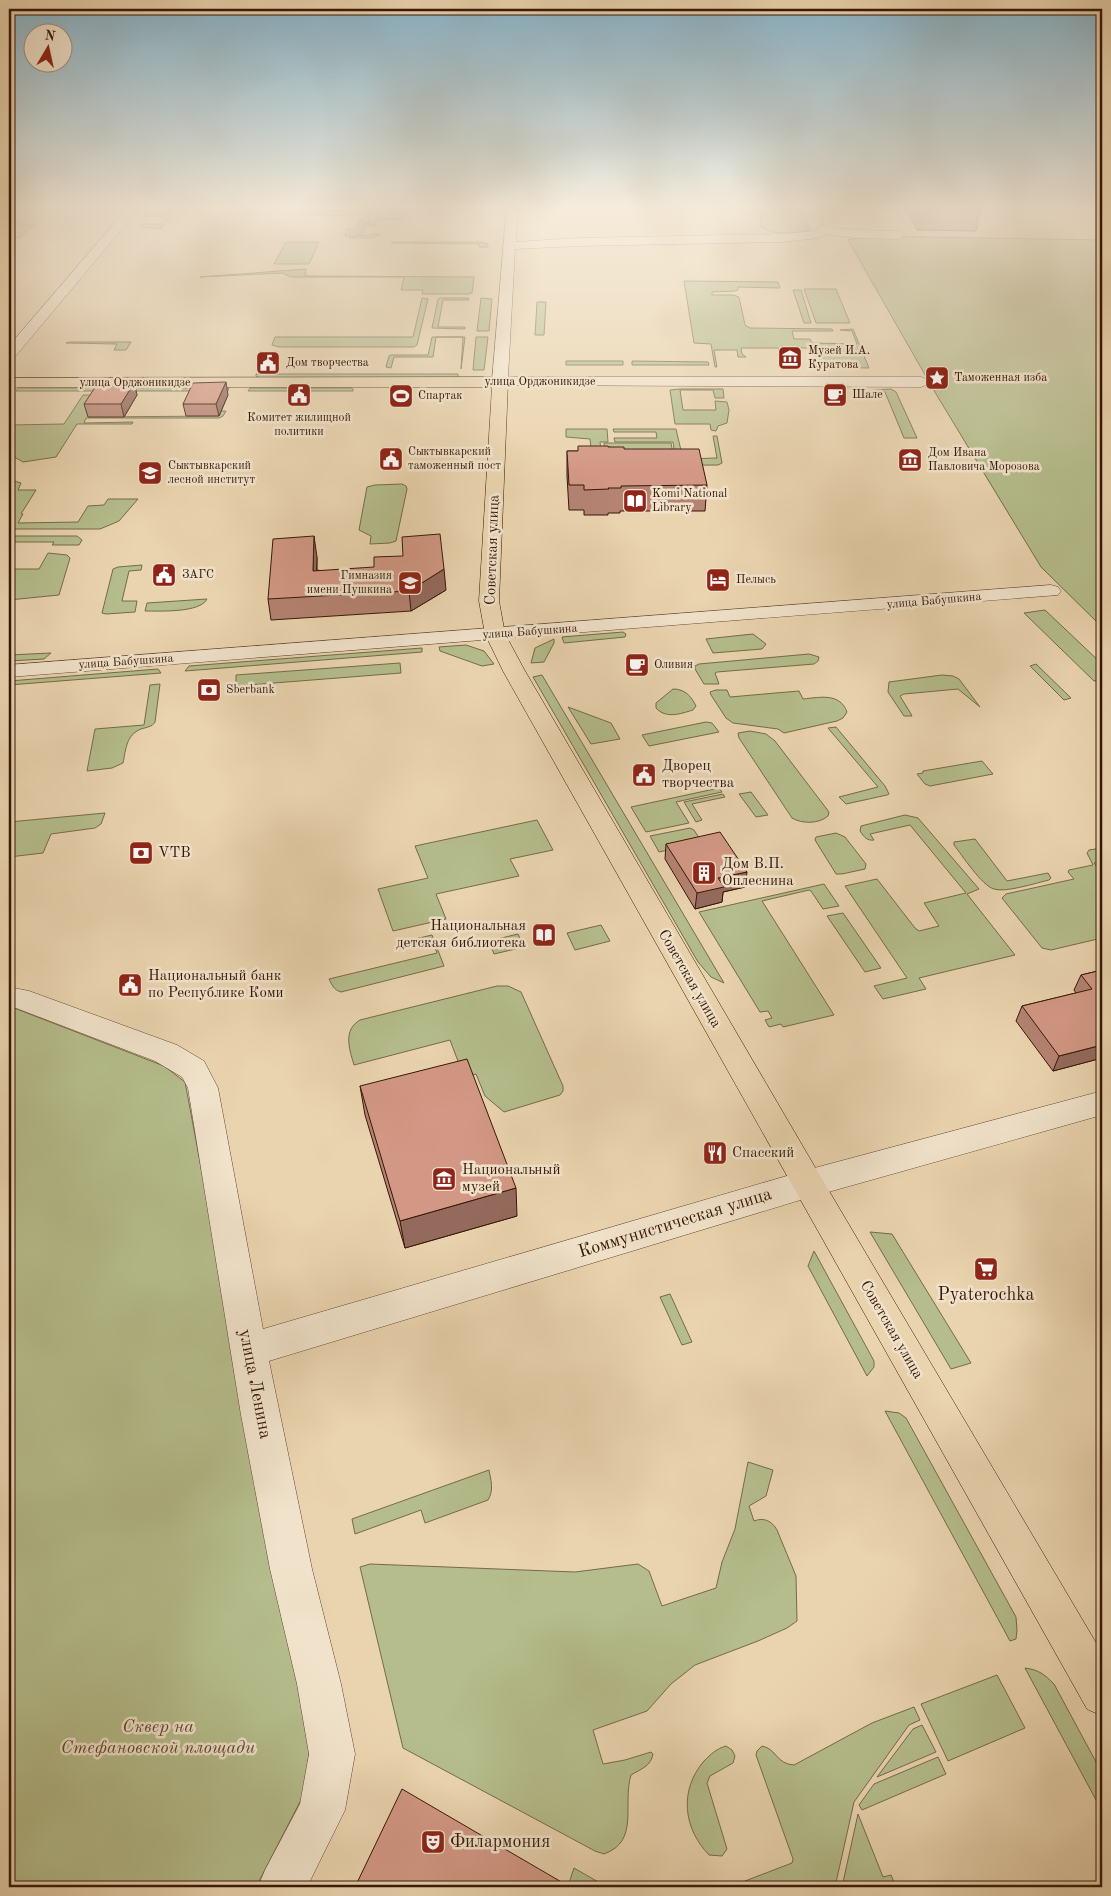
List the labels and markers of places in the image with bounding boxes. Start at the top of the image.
museum icon: Музей И.А. Куратова [777,345,803,371]
place label: Музей И.А. Куратова [808,345,870,371]
public building icon: Дом творчества [255,350,281,376]
place label: Дом творчества [286,357,369,369]
place icon: Таможенная изба [924,365,950,391]
place label: Таможенная изба [954,372,1047,384]
public building icon: Комитет жилищной политики [286,382,312,408]
cafe icon: Шале [822,382,848,408]
sports icon: Спартак [388,383,414,409]
place label: Шале [852,389,883,401]
place label: Спартак [418,390,462,402]
place label: Комитет жилищной политики [247,412,351,438]
public building icon: Сыктывкарский таможенный пост [378,446,404,472]
place label: Сыктывкарский таможенный пост [408,446,501,472]
museum icon: Дом Ивана Павловича Морозова [897,447,923,473]
place label: Дом Ивана Павловича Морозова [928,447,1040,473]
school or university icon: Сыктывкарский лесной институт [137,460,163,486]
place label: Сыктывкарский лесной институт [168,460,256,486]
library icon: Komi National Library [622,488,648,514]
place label: Komi National Library [652,488,727,514]
public building icon: ЗАГС [151,562,177,588]
hotel icon: Пелысь [705,567,731,593]
place label: ЗАГС [182,569,214,581]
place label: Гимназия имени Пушкина [307,570,392,596]
school or university icon: Гимназия имени Пушкина [397,570,423,596]
place label: Пелысь [736,574,776,586]
cafe icon: Оливия [624,652,650,678]
place label: Оливия [654,659,693,671]
bank icon: Sberbank [196,677,222,703]
place label: Sberbank [226,684,275,696]
place label: Дворец творчества [662,759,735,791]
public building icon: Дворец творчества [631,762,657,788]
bank icon: VTB [128,840,154,866]
place label: VTB [158,846,191,861]
place label: Дом В.П. Оплеснина [722,857,794,889]
building icon: Дом В.П. Оплеснина [691,860,717,886]
place label: Национальная детская библиотека [396,919,527,951]
library icon: Национальная детская библиотека [531,922,557,948]
place label: Национальный банк по Республике Коми [148,969,284,1001]
public building icon: Национальный банк по Республике Коми [117,972,143,998]
restaurant icon: Спасский [702,1140,728,1166]
place label: Спасский [732,1146,794,1161]
place label: Национальный музей [462,1163,561,1195]
museum icon: Национальный музей [431,1166,457,1192]
supermarket icon: Pyaterochka [973,1256,999,1282]
place label: Pyaterochka [938,1286,1035,1304]
theatre icon: Филармония [420,1829,446,1855]
place label: Филармония [450,1833,550,1851]

